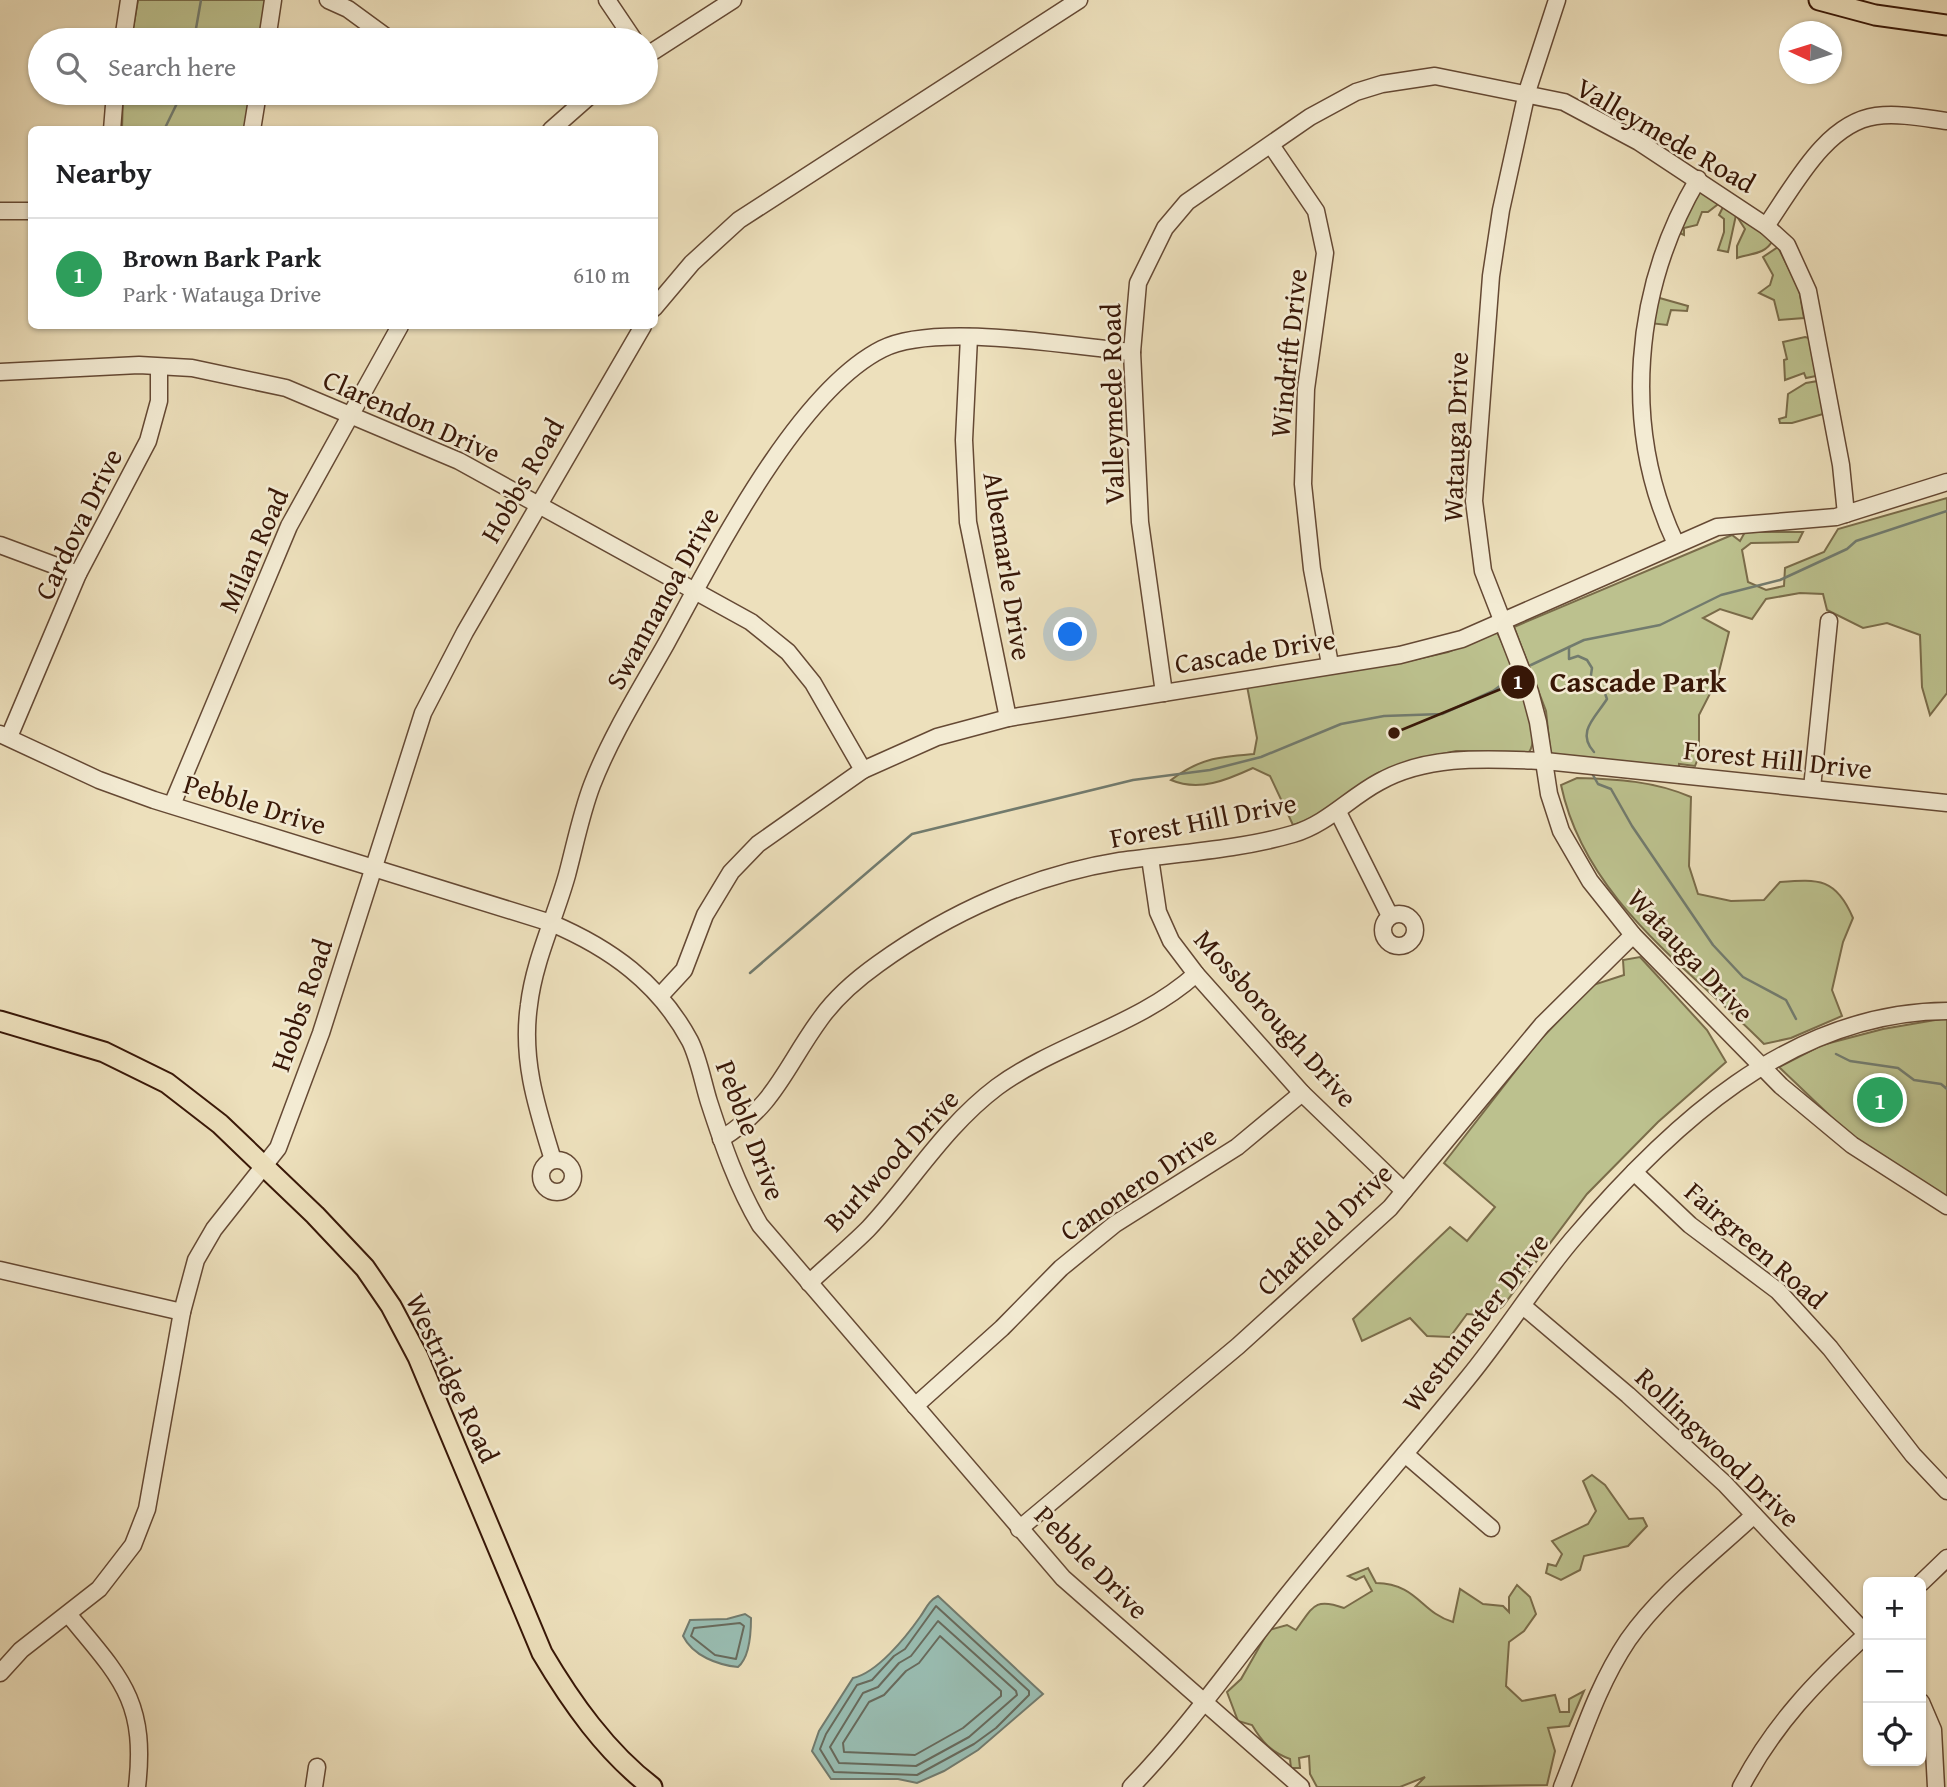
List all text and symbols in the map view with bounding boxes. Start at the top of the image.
north arrow [1779,21,1842,84]
search box [28,28,658,105]
text: Search here [108,47,236,86]
icon: search [52,48,90,86]
street label: Valleymede Road [1569,66,1764,203]
text: Nearby [56,150,152,194]
text: Brown Bark Park [123,238,321,277]
text: 1 [73,258,85,291]
text: 610 m [573,258,630,291]
street label: Windrift Drive [1258,266,1317,439]
text: Park · Watauga Drive [123,277,321,310]
street label: Valleymede Road [1089,303,1134,505]
street label: Watauga Drive [1431,351,1478,523]
street label: Clarendon Drive [317,358,507,473]
street label: Hobbs Road [469,410,574,550]
street label: Cardova Drive [23,441,132,606]
street label: Albemarle Drive [973,469,1044,663]
street label: Milan Road [207,481,298,619]
street label: Swannanoa Drive [594,499,729,697]
your location [1053,617,1087,651]
street label: Cascade Drive [1172,618,1338,683]
callout: Cascade Park [1500,656,1740,707]
text: Cascade Park [1550,659,1727,703]
text: 1 [1513,666,1523,697]
street label: Forest Hill Drive [1682,728,1874,789]
street label: Pebble Drive [179,762,332,845]
street label: Forest Hill Drive [1106,781,1300,858]
street label: Watauga Drive [1618,878,1764,1031]
street label: Mossborough Drive [1185,919,1368,1116]
street label: Hobbs Road [259,933,342,1077]
street label: Pebble Drive [706,1054,797,1206]
pin: 1 [1857,1074,1903,1126]
street label: Burlwood Drive [813,1079,968,1240]
street label: Canonero Drive [1051,1115,1225,1250]
street label: Chatfield Drive [1246,1153,1401,1304]
street label: Fairgreen Road [1676,1171,1837,1318]
street label: Westminster Drive [1391,1223,1558,1420]
street label: Westridge Road [396,1286,511,1469]
street label: Rollingwood Drive [1627,1357,1810,1536]
street label: Pebble Drive [1026,1495,1159,1628]
map controls [1863,1577,1926,1766]
button: + [1863,1577,1926,1640]
button: − [1863,1640,1926,1703]
button: locate [1863,1703,1926,1766]

